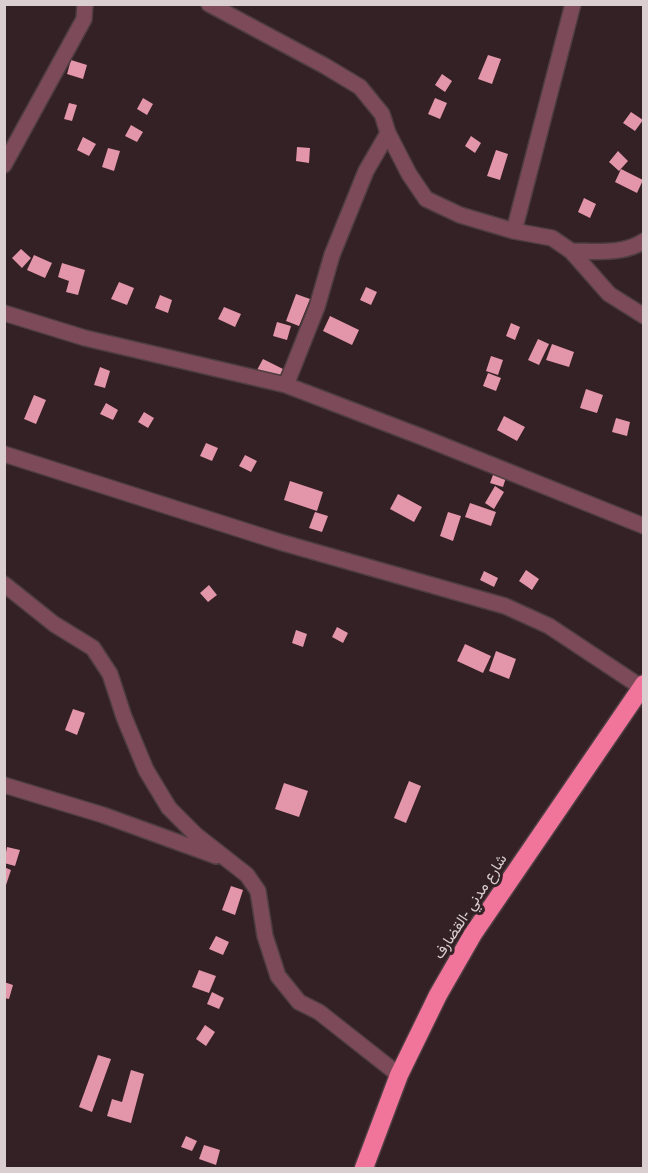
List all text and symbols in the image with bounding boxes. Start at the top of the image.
street label: شارع مدني -القضارف [430,851,512,963]

